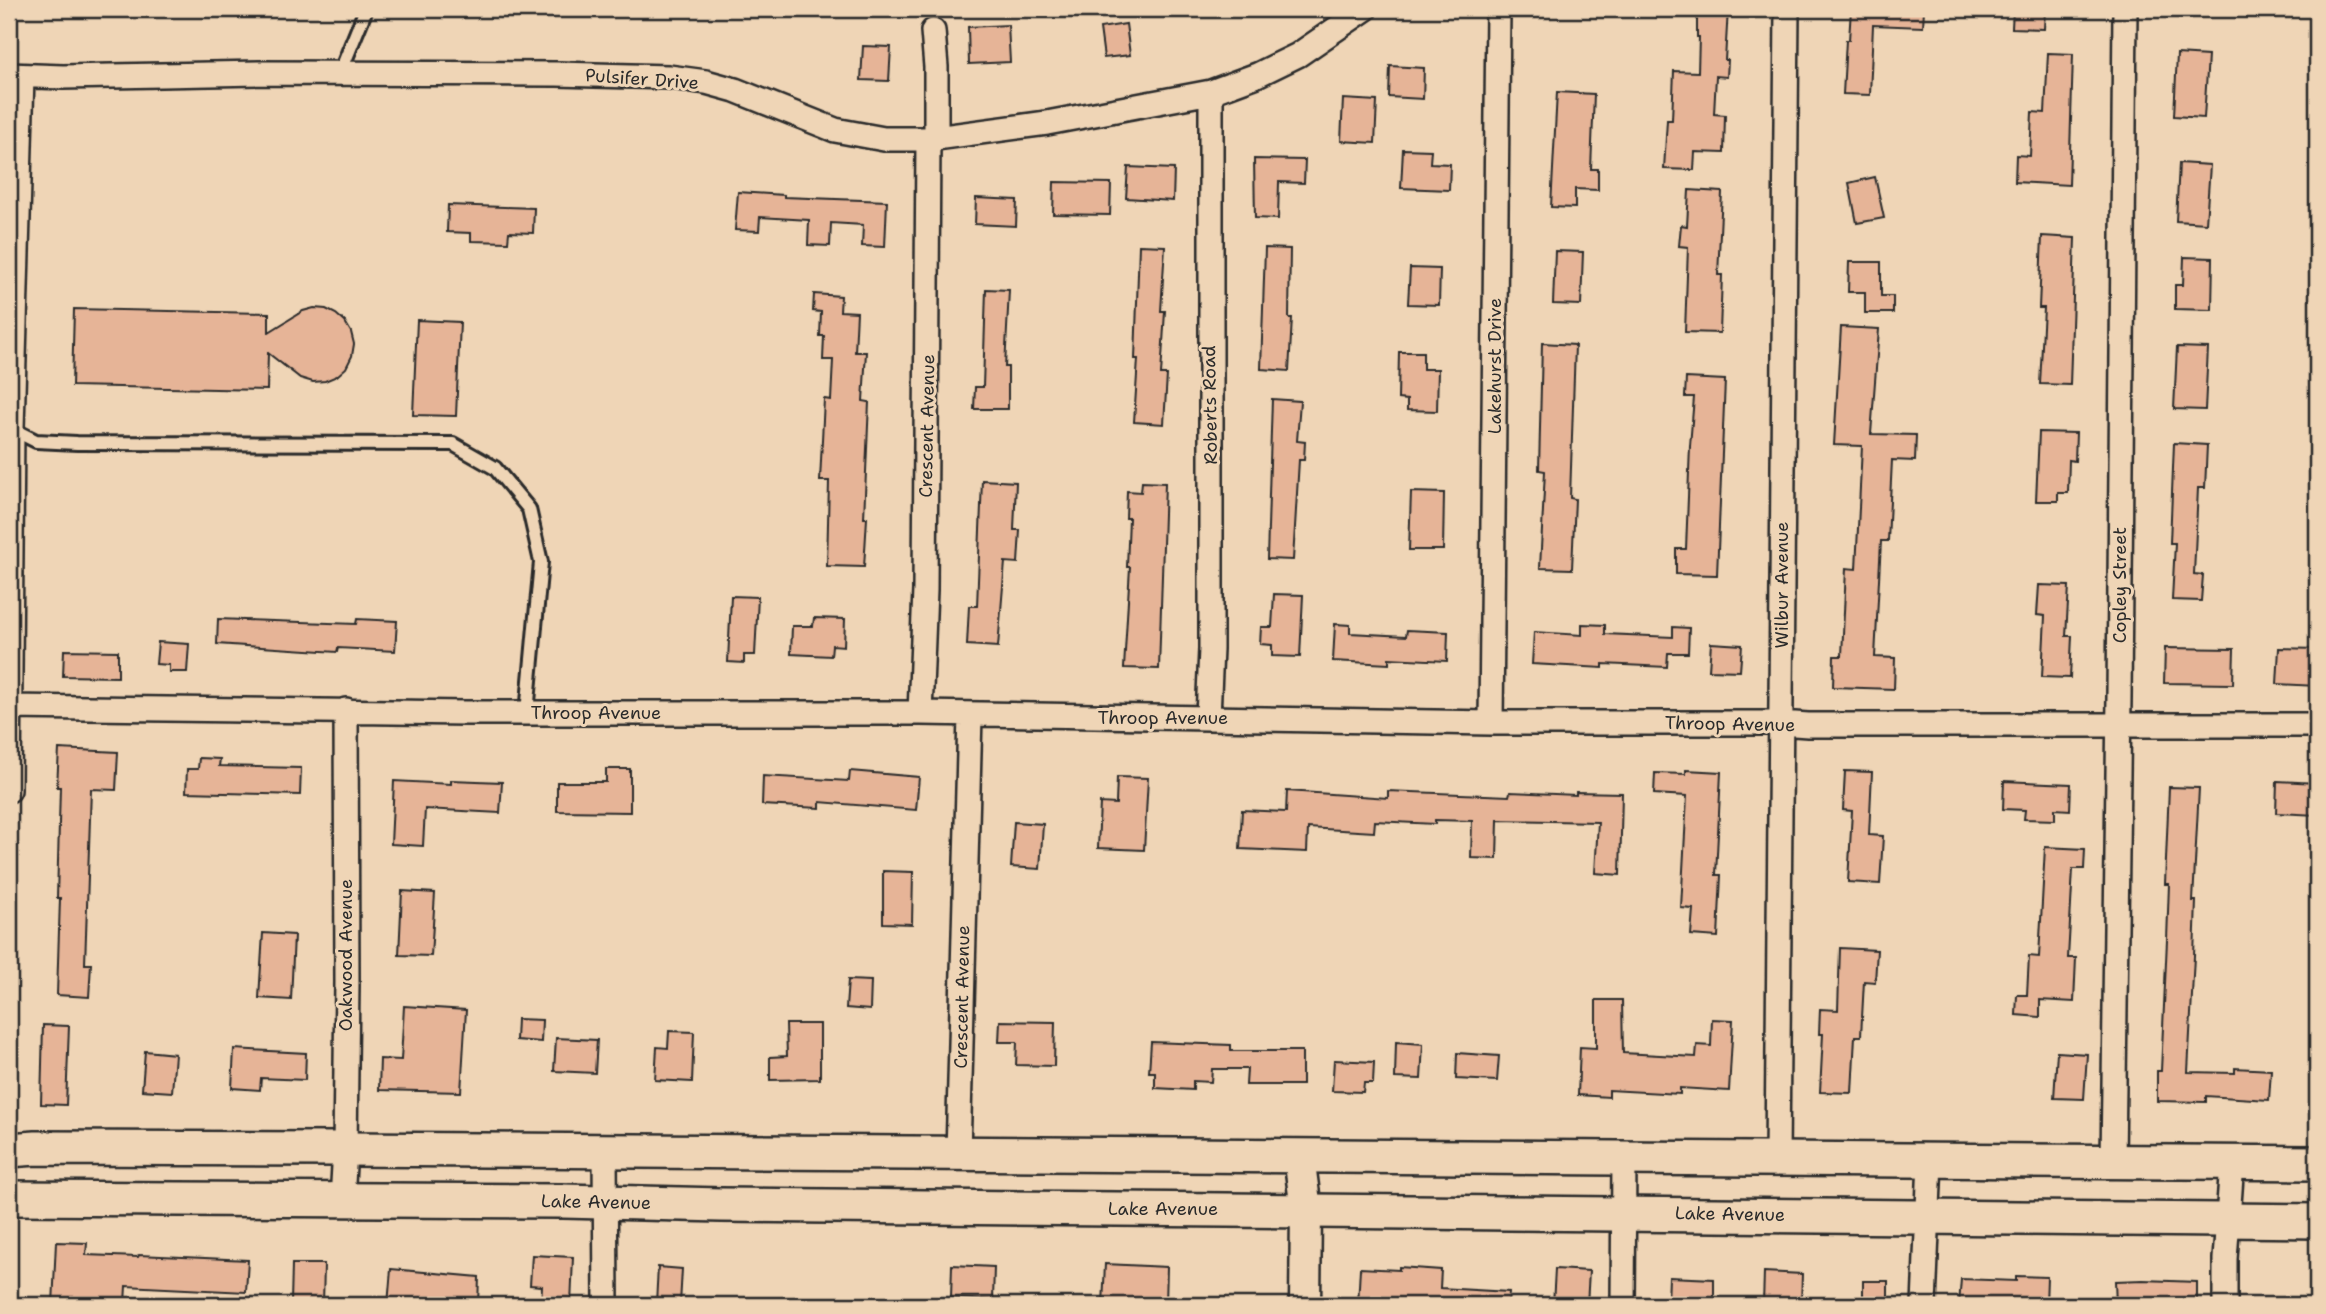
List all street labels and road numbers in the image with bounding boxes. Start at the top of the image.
street label: Pulsifer Drive [584,63,700,95]
street label: Lakehurst Drive [1483,298,1507,434]
street label: Roberts Road [1197,345,1223,465]
street label: Crescent Avenue [914,354,940,498]
street label: Wilbur Avenue [1770,522,1794,648]
street label: Copley Street [2108,527,2132,643]
street label: Throop Avenue [531,701,661,725]
street label: Throop Avenue [1098,706,1228,730]
street label: Throop Avenue [1665,711,1795,737]
street label: Oakwood Avenue [334,879,358,1031]
street label: Crescent Avenue [949,925,975,1069]
street label: Lake Avenue [541,1189,651,1215]
street label: Lake Avenue [1108,1197,1218,1221]
street label: Lake Avenue [1675,1201,1785,1227]

